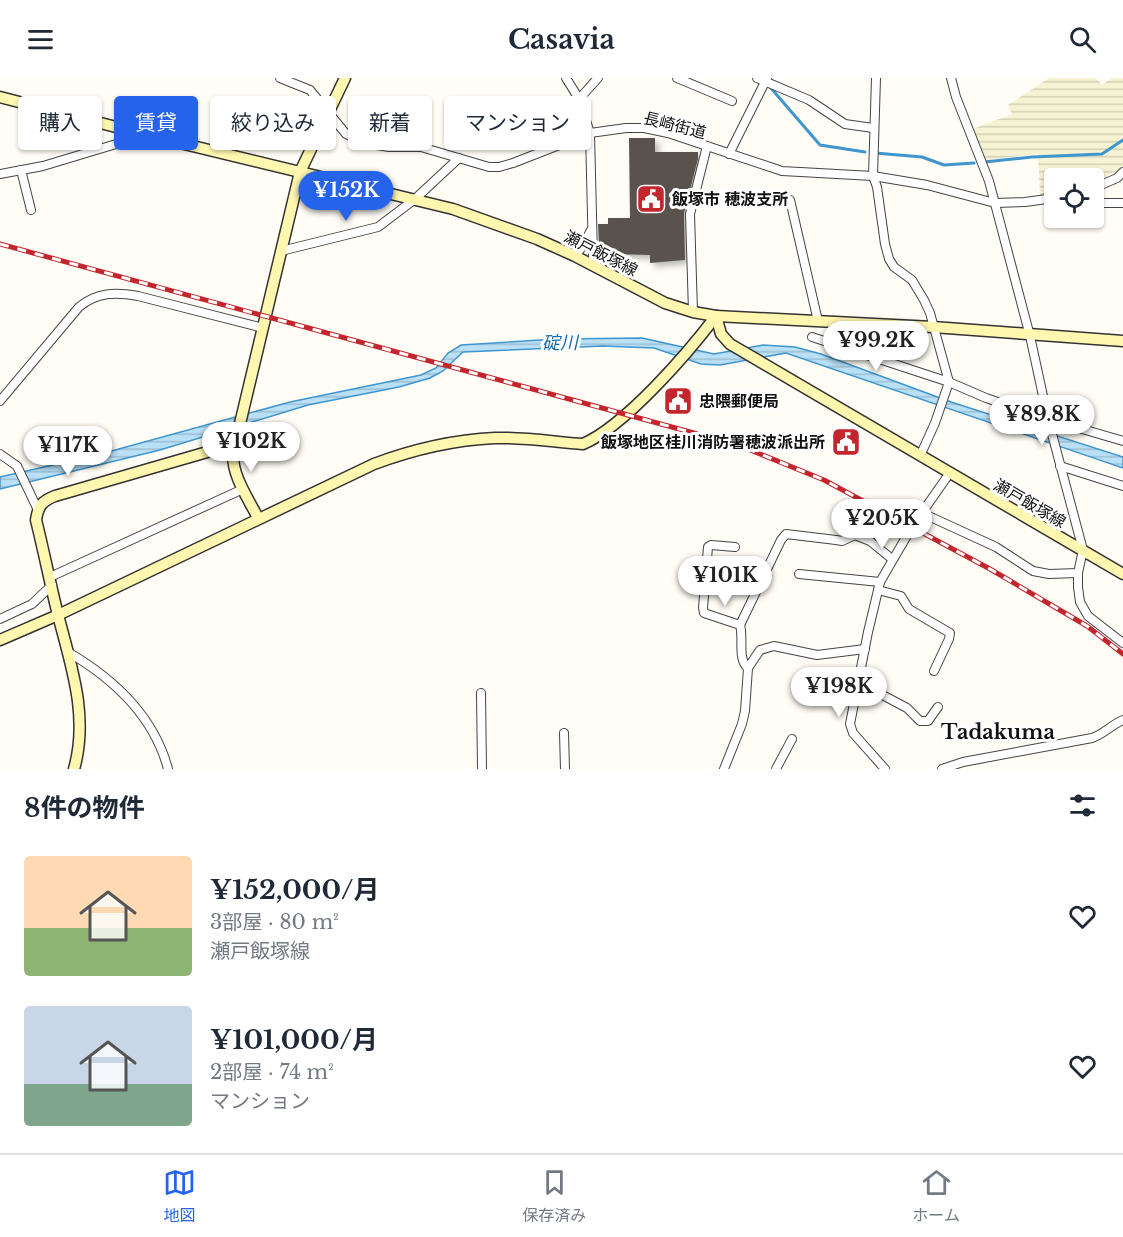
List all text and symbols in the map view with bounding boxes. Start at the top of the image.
icon: menu [24,23,57,56]
text: Casavia [508,23,615,56]
icon: search [1066,23,1099,56]
chip: 購入 [18,96,102,150]
chip: 賃貸 [114,96,198,150]
chip: 絞り込み [210,96,336,150]
chip: 新着 [348,96,432,150]
chip: マンション [444,96,591,150]
street label: 長崎街道 [642,108,708,142]
map controls [1044,168,1104,228]
button: locate [1044,168,1104,228]
pin: ¥152K [304,171,388,222]
text: ¥152K [312,178,380,202]
public building icon: 飯塚市 穂波支所 [635,183,667,215]
place label: 飯塚市 穂波支所 [671,189,788,209]
street label: 瀬戸飯塚線 [561,226,641,280]
pin: ¥99.2K [827,321,925,372]
text: ¥99.2K [837,328,915,352]
water label: 碇川 [542,332,580,354]
public building icon: 忠隈郵便局 [662,385,694,417]
place label: 忠隈郵便局 [699,391,779,411]
pin: ¥89.8K [993,395,1091,446]
text: ¥89.8K [1003,402,1081,426]
pin: ¥102K [209,422,293,473]
pin: ¥117K [26,426,110,477]
public building icon: 飯塚地区桂川消防署穂波派出所 [830,426,862,458]
text: ¥102K [216,429,286,453]
place label: 飯塚地区桂川消防署穂波派出所 [600,432,825,452]
text: ¥117K [37,433,99,457]
street label: 瀬戸飯塚線 [990,474,1070,532]
pin: ¥205K [840,499,924,550]
text: ¥205K [845,506,919,530]
pin: ¥101K [683,556,767,607]
text: ¥101K [692,563,758,587]
pin: ¥198K [797,667,881,718]
text: ¥198K [805,674,873,698]
district label: Tadakuma [941,720,1055,744]
icon: filters [1066,789,1099,822]
text: 8件の物件 [24,792,145,824]
text: ¥152,000/月 [210,874,379,906]
icon: home [72,880,144,952]
icon: heart [1066,900,1099,933]
text: 3部屋 · 80 m² [210,910,339,934]
text: 瀬戸飯塚線 [210,939,310,963]
text: ¥101,000/月 [210,1024,378,1056]
icon: home [72,1030,144,1102]
icon: heart [1066,1050,1099,1083]
text: 2部屋 · 74 m² [210,1060,334,1084]
text: マンション [210,1089,310,1113]
tab: 地図 [163,1166,196,1226]
tab: 保存済み [522,1166,586,1226]
tab: ホーム [912,1166,960,1226]

